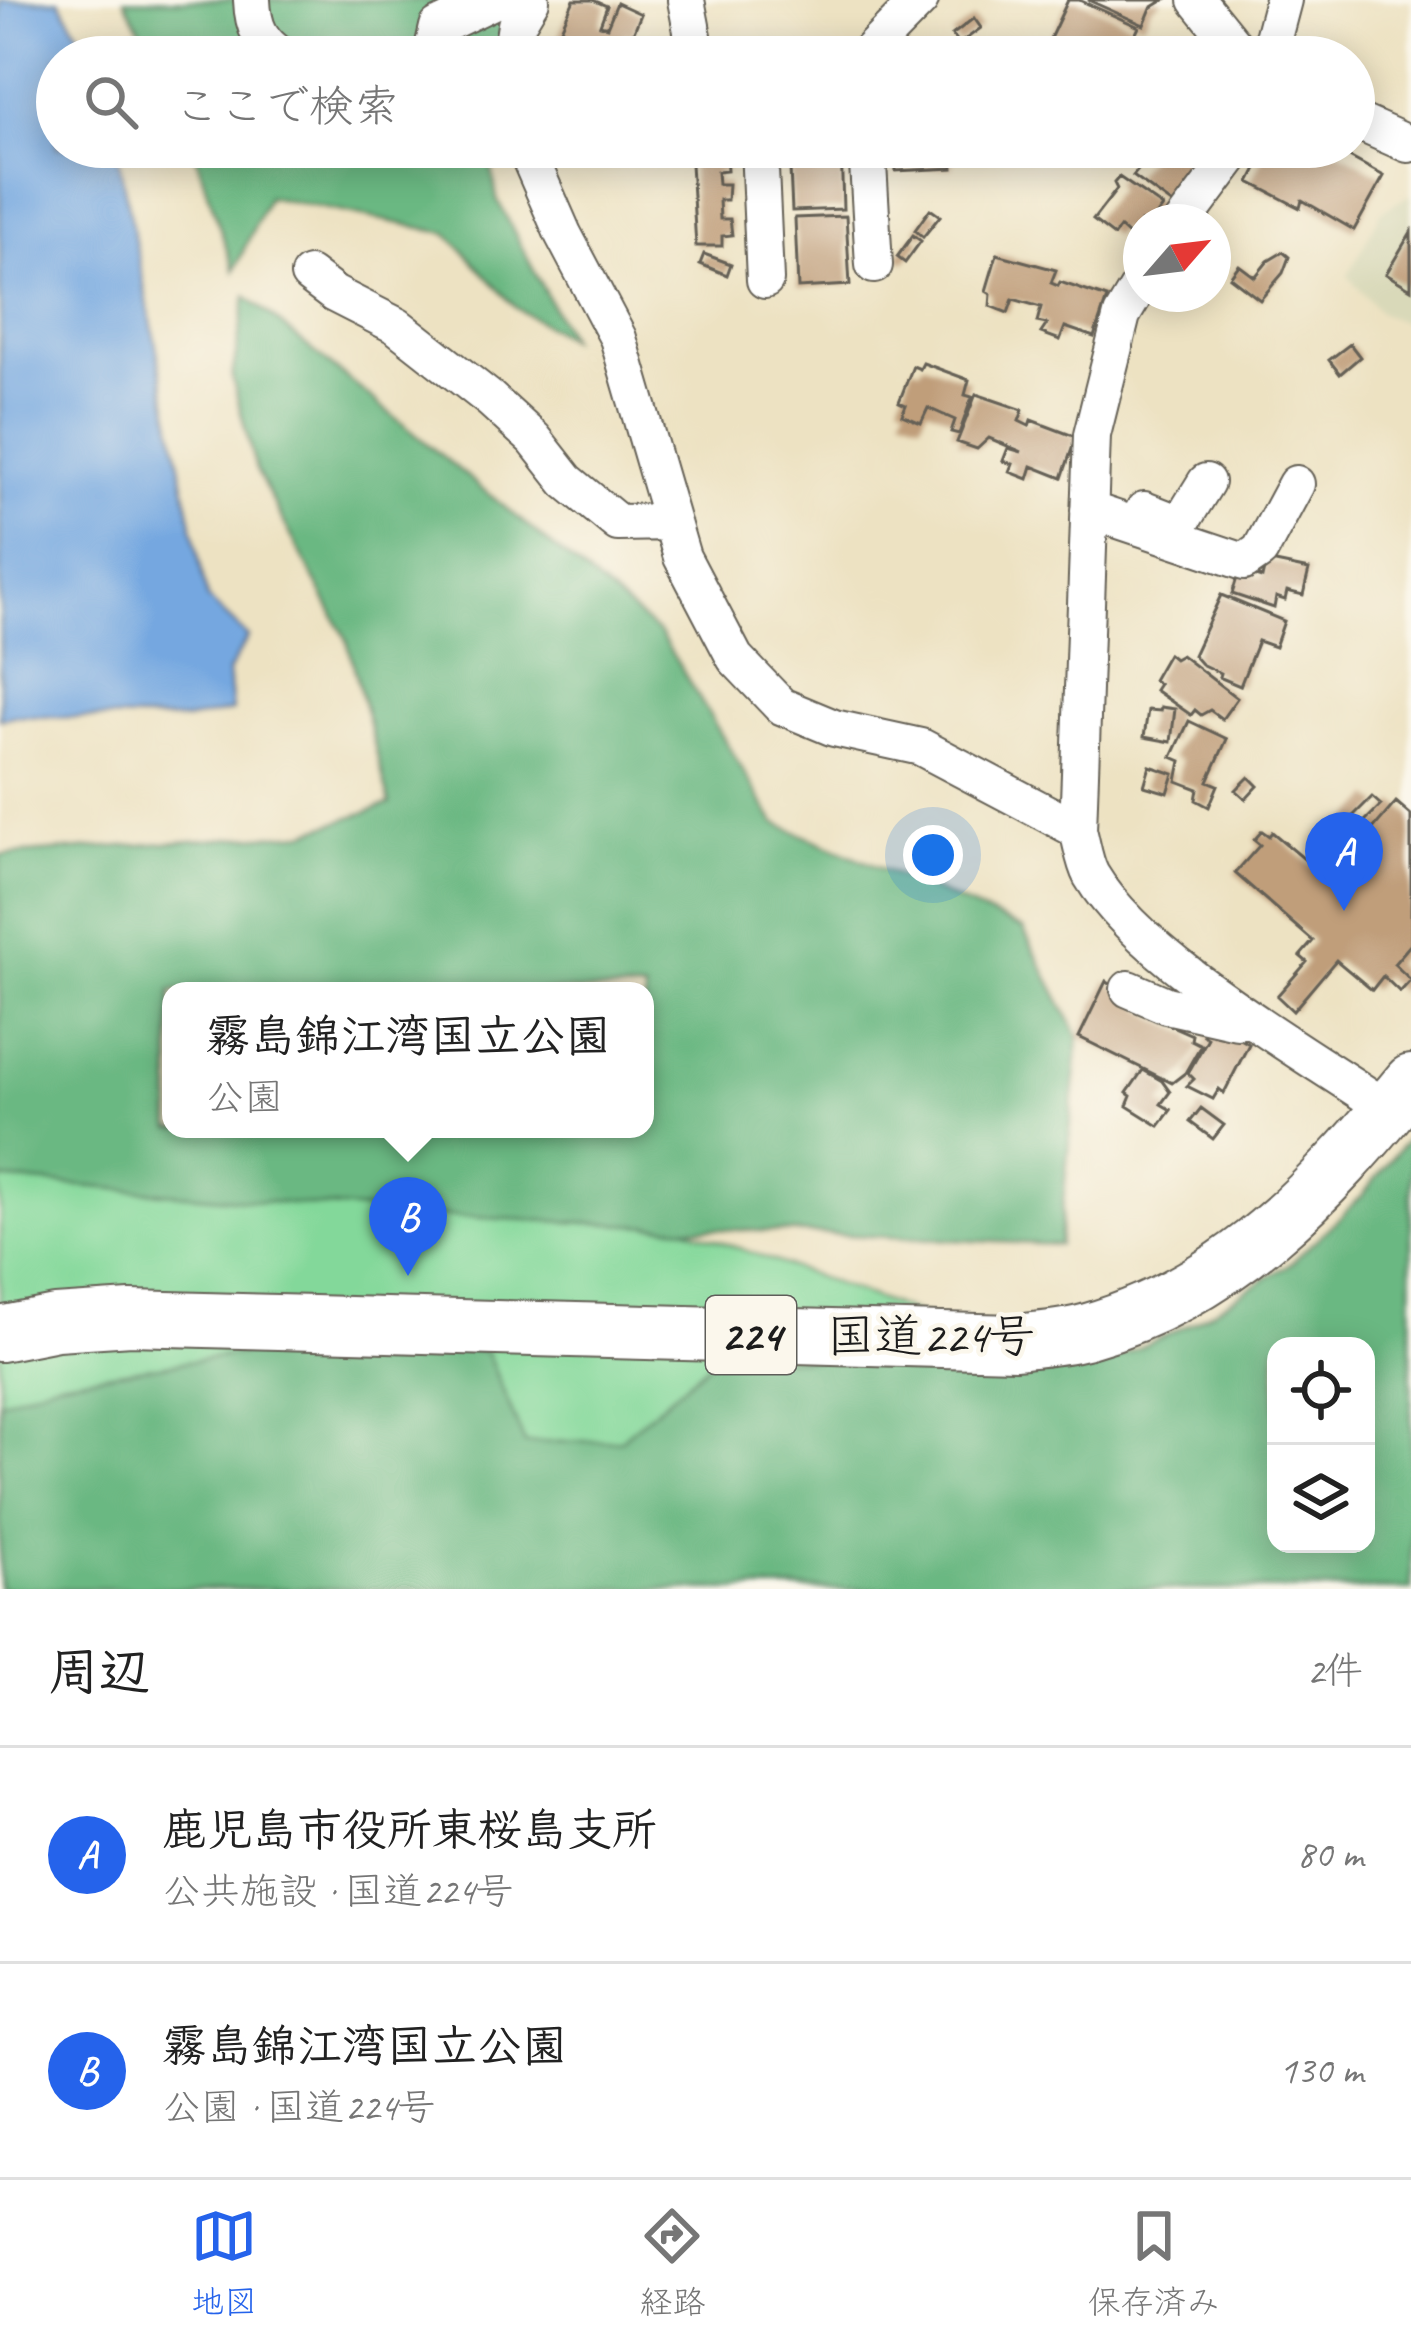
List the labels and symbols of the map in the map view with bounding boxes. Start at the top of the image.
north arrow [1123,204,1231,312]
pin: A [1305,812,1383,911]
your location [903,825,963,885]
pin: B [369,1177,447,1276]
road number: 224 [706,1296,796,1374]
street label: 国道224号 [827,1306,1035,1366]

